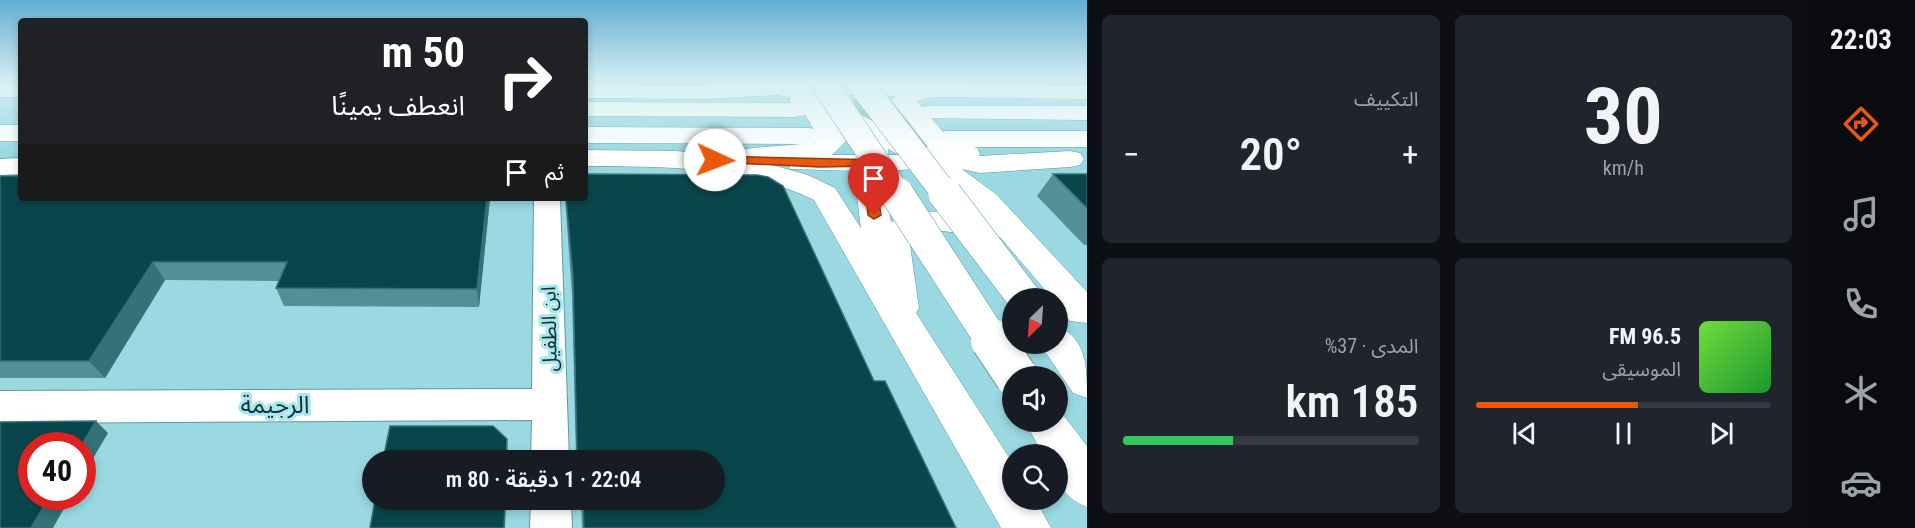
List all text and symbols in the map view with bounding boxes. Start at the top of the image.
text: 22:03 [1830,24,1892,56]
text: 50 m [382,28,465,77]
icon: right [486,42,564,120]
text: 30 [1584,71,1663,162]
text: التكييف [1354,87,1419,111]
text: انعطف يمينًا [331,90,465,122]
icon: directions [1840,103,1882,145]
position arrow [683,128,747,192]
text: 20° [1239,128,1302,181]
text: − [1123,135,1140,174]
text: + [1402,135,1418,174]
pin [848,153,899,215]
icon: arrive [500,156,533,189]
text: km/h [1603,156,1644,180]
text: ثم [545,160,564,185]
icon: arrive [857,162,890,195]
icon: music [1840,193,1882,235]
icon: phone [1840,283,1882,325]
street label: ابن الطفيل [536,286,562,372]
north arrow [1002,288,1068,354]
map controls [1002,288,1068,510]
text: 96.5 FM [1609,324,1681,349]
text: المدى · 37% [1325,334,1419,358]
text: الموسيقى [1602,357,1681,381]
button: sound [1002,366,1068,432]
icon: climate [1840,372,1882,414]
text: 185 km [1285,375,1419,428]
street label: الرجيمة [240,391,310,419]
icon: previous [1508,417,1541,450]
icon: pause [1607,417,1640,450]
icon: next [1705,417,1738,450]
speed limit sign: 40 [18,432,96,510]
button: search [1002,444,1068,510]
icon: car [1840,462,1882,504]
text: 22:04 · 1 دقيقة · 80 m [446,467,641,492]

